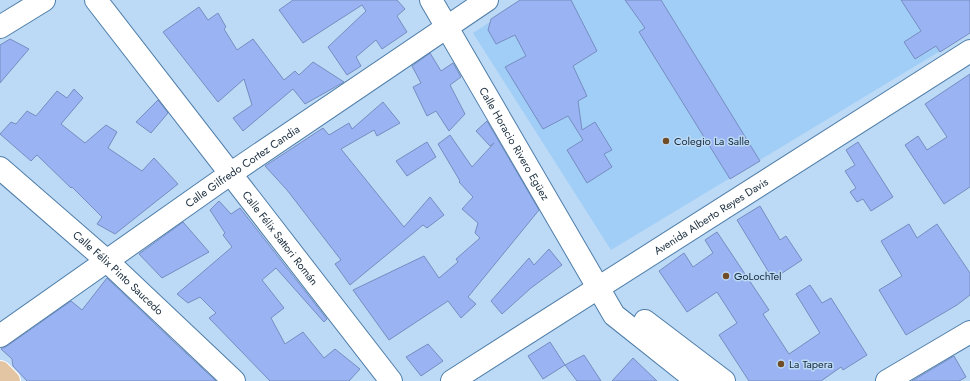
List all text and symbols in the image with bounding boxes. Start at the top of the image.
street label: Calle Horacio Rivero Egüez [475,84,554,203]
street label: Calle Gilfredo Cortez Candia [182,121,303,211]
place label: Colegio La Salle [674,133,750,149]
marker: Colegio La Salle [661,136,671,146]
street label: Avenida Alberto Reyes Davis [651,173,772,258]
street label: Calle Félix Sattori Román [239,187,322,289]
street label: Calle Félix Pinto Saucedo [69,227,167,319]
place label: GoLochTel [734,268,782,284]
marker: GoLochTel [721,271,731,281]
place label: La Tapera [789,356,833,372]
marker: La Tapera [776,359,786,369]

